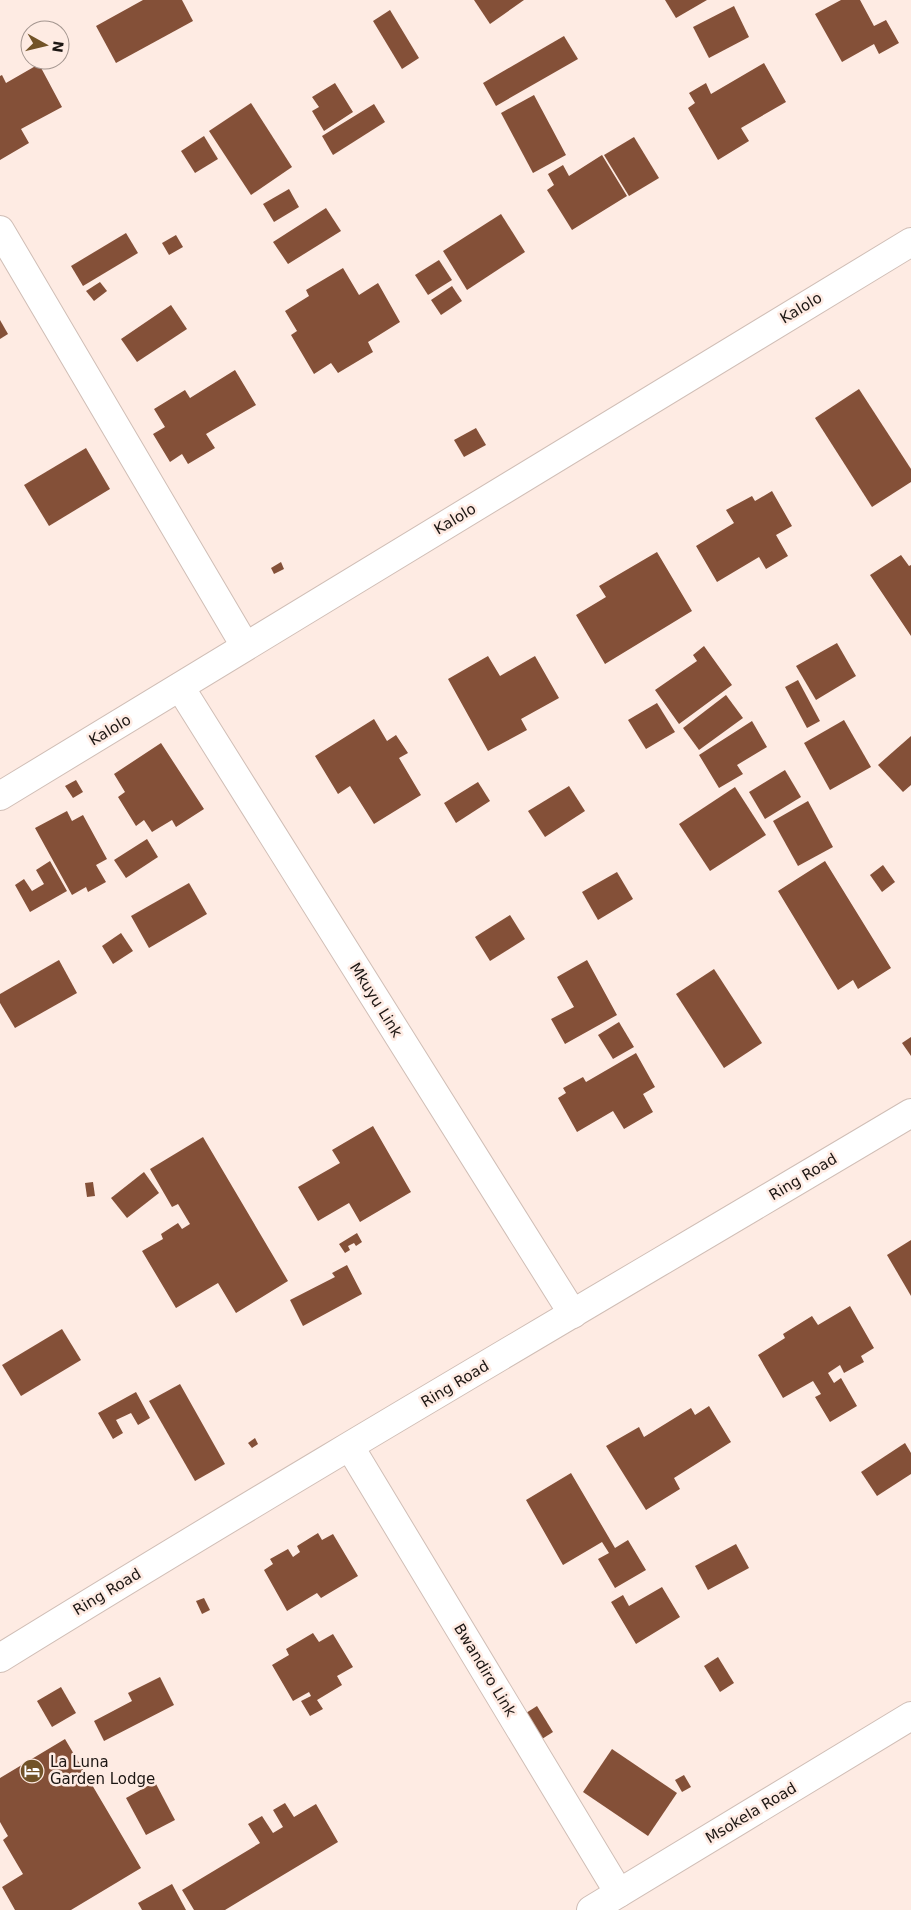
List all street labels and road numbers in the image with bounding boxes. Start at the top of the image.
street label: Kalolo [777,289,825,327]
street label: Kalolo [431,500,479,538]
street label: Kalolo [86,711,134,749]
street label: Mkuyu Link [346,959,406,1041]
street label: Ring Road [766,1150,840,1204]
street label: Ring Road [418,1357,492,1411]
street label: Ring Road [70,1565,144,1619]
street label: Bwandiro Link [450,1620,520,1720]
street label: Msokela Road [702,1779,800,1847]

